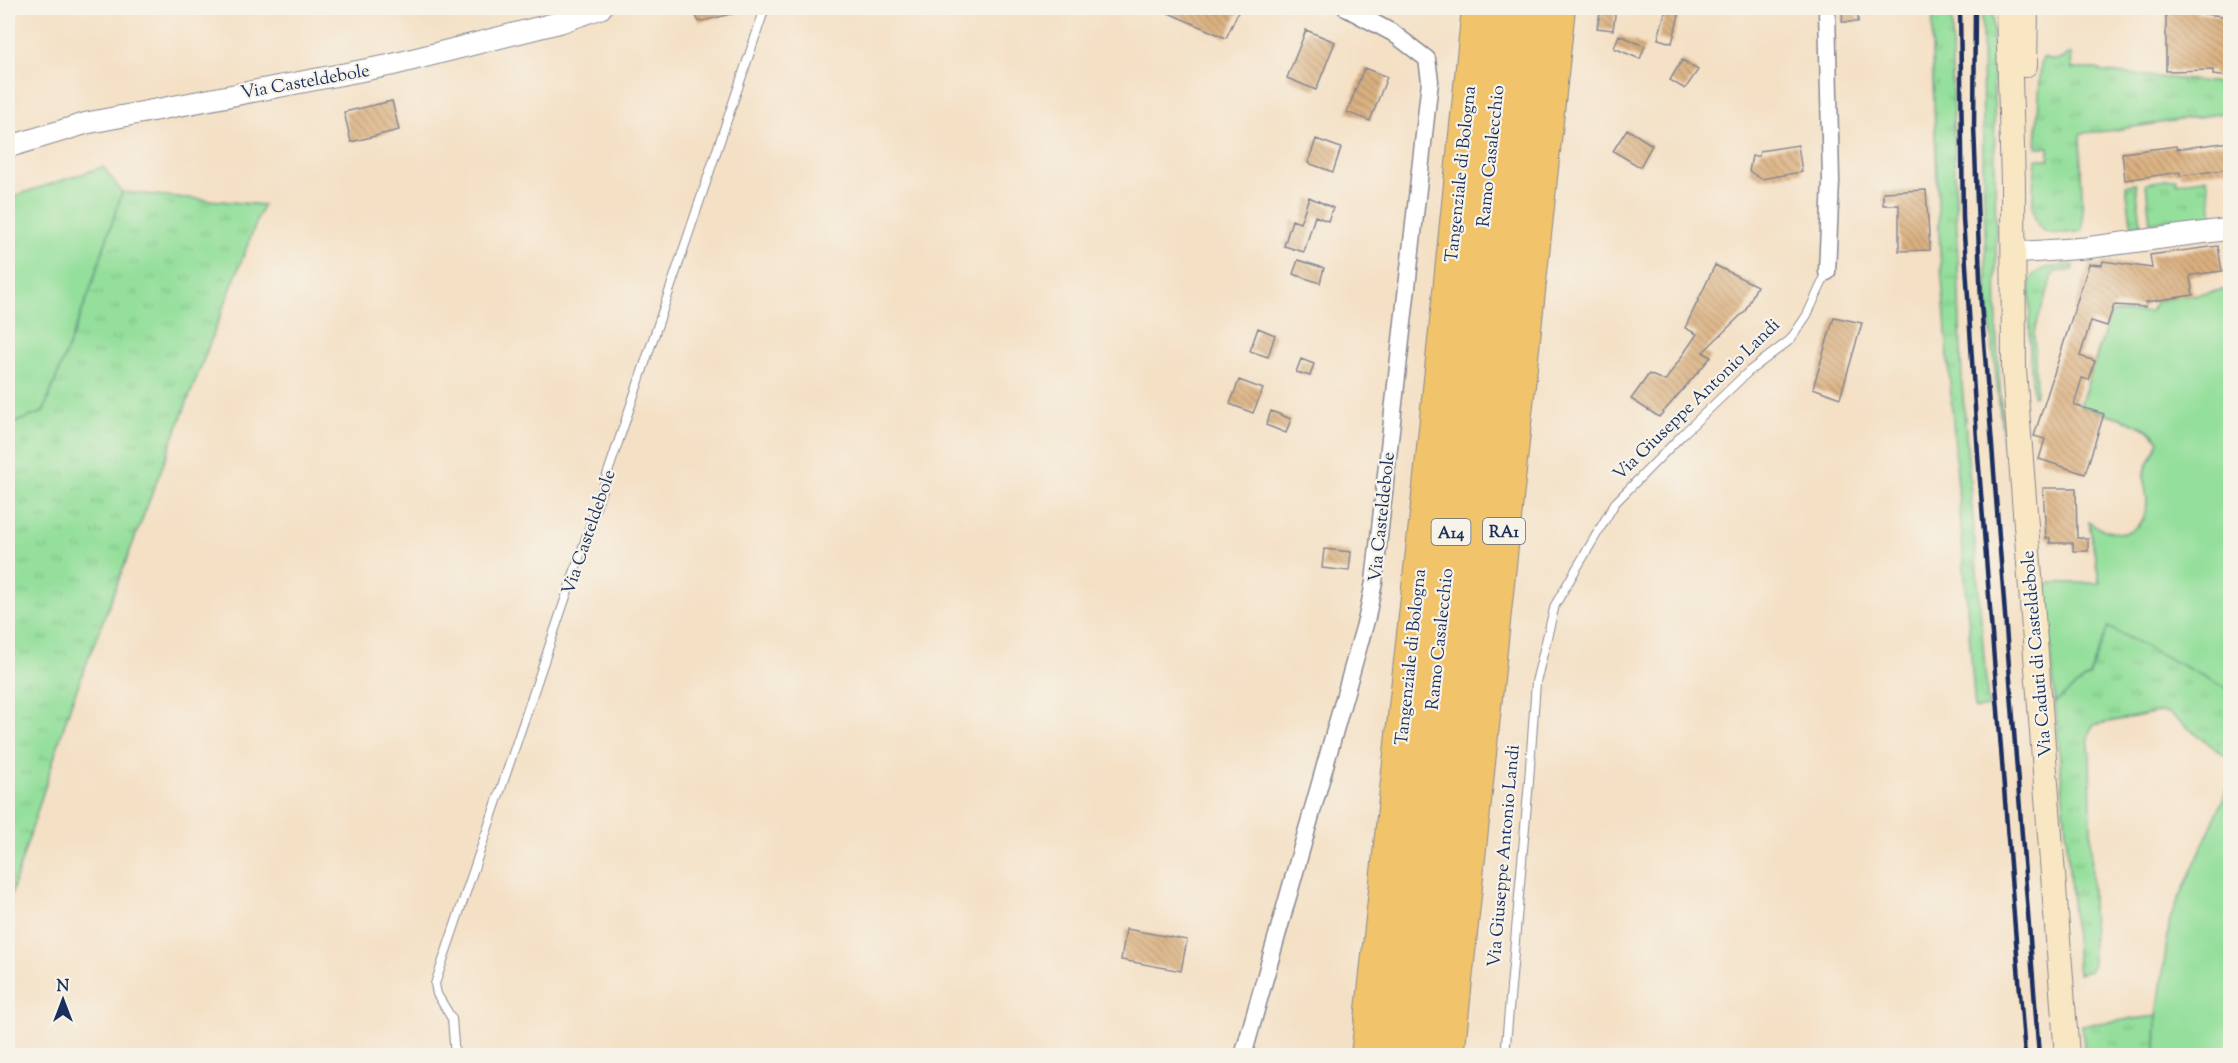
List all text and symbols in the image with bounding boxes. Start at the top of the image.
street label: Via Casteldebole [239,59,372,107]
street label: Ramo Casalecchio [1472,84,1512,228]
street label: Tangenziale di Bologna [1440,85,1484,264]
street label: Via Giuseppe Antonio Landi [1608,313,1787,487]
street label: Via Casteldebole [1363,451,1403,584]
street label: Via Casteldebole [556,467,623,599]
road number: RA1 [1483,518,1525,544]
road number: A14 [1432,519,1470,545]
street label: Via Caduti di Casteldebole [2016,549,2060,758]
street label: Ramo Casalecchio [1421,567,1461,711]
street label: Tangenziale di Bologna [1390,568,1434,747]
street label: Via Giuseppe Antonio Landi [1482,744,1528,969]
north arrow [33,970,93,1030]
text: N [57,976,70,999]

